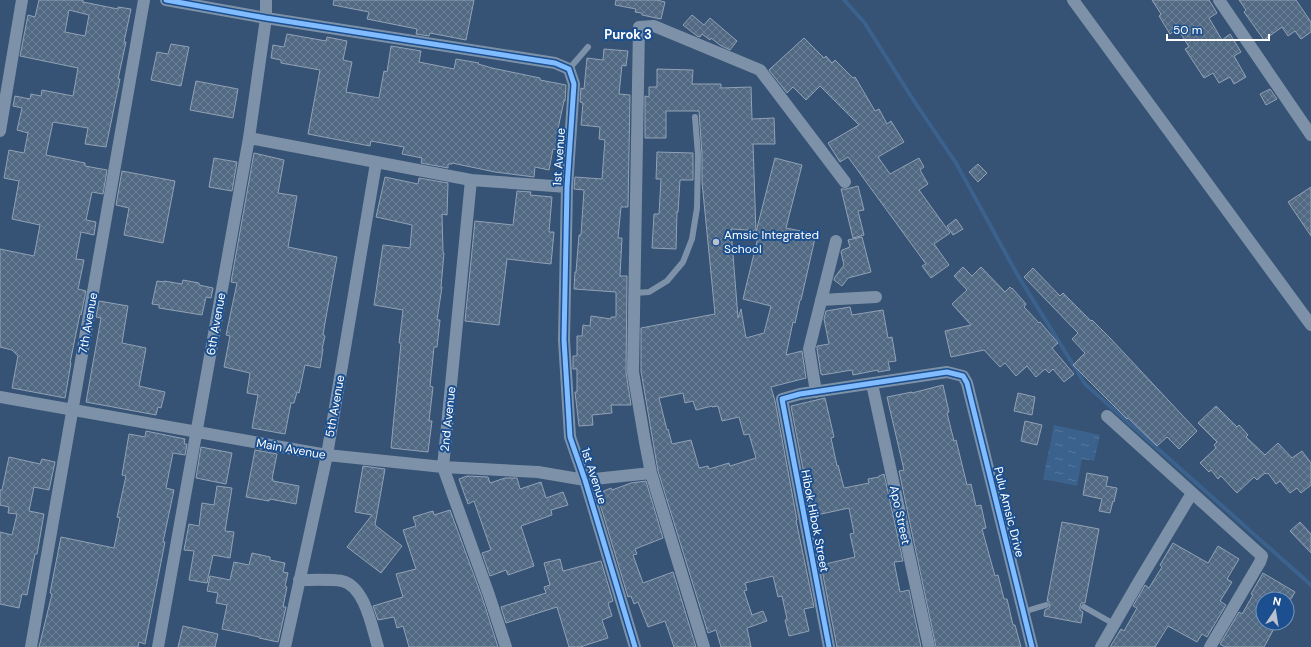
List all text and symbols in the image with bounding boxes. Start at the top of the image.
scale bar [1167,16,1269,42]
text: 50 m [1173,22,1202,38]
district label: Purok 3 [604,26,652,43]
street label: 1st Avenue [549,127,569,187]
place label: Amsic Integrated School [724,227,819,257]
marker: Amsic Integrated School [711,237,721,247]
street label: 7th Avenue [75,291,101,355]
street label: 6th Avenue [203,291,229,356]
street label: 5th Avenue [322,373,348,438]
street label: 2nd Avenue [437,386,459,452]
street label: Main Avenue [255,435,327,463]
street label: 1st Avenue [577,446,611,506]
street label: Pulu Amsic Drive [990,465,1028,559]
street label: Hibok Hibok Street [797,468,833,574]
street label: Apo Street [886,484,914,546]
north arrow [1255,591,1295,631]
text: N [1272,594,1282,609]

